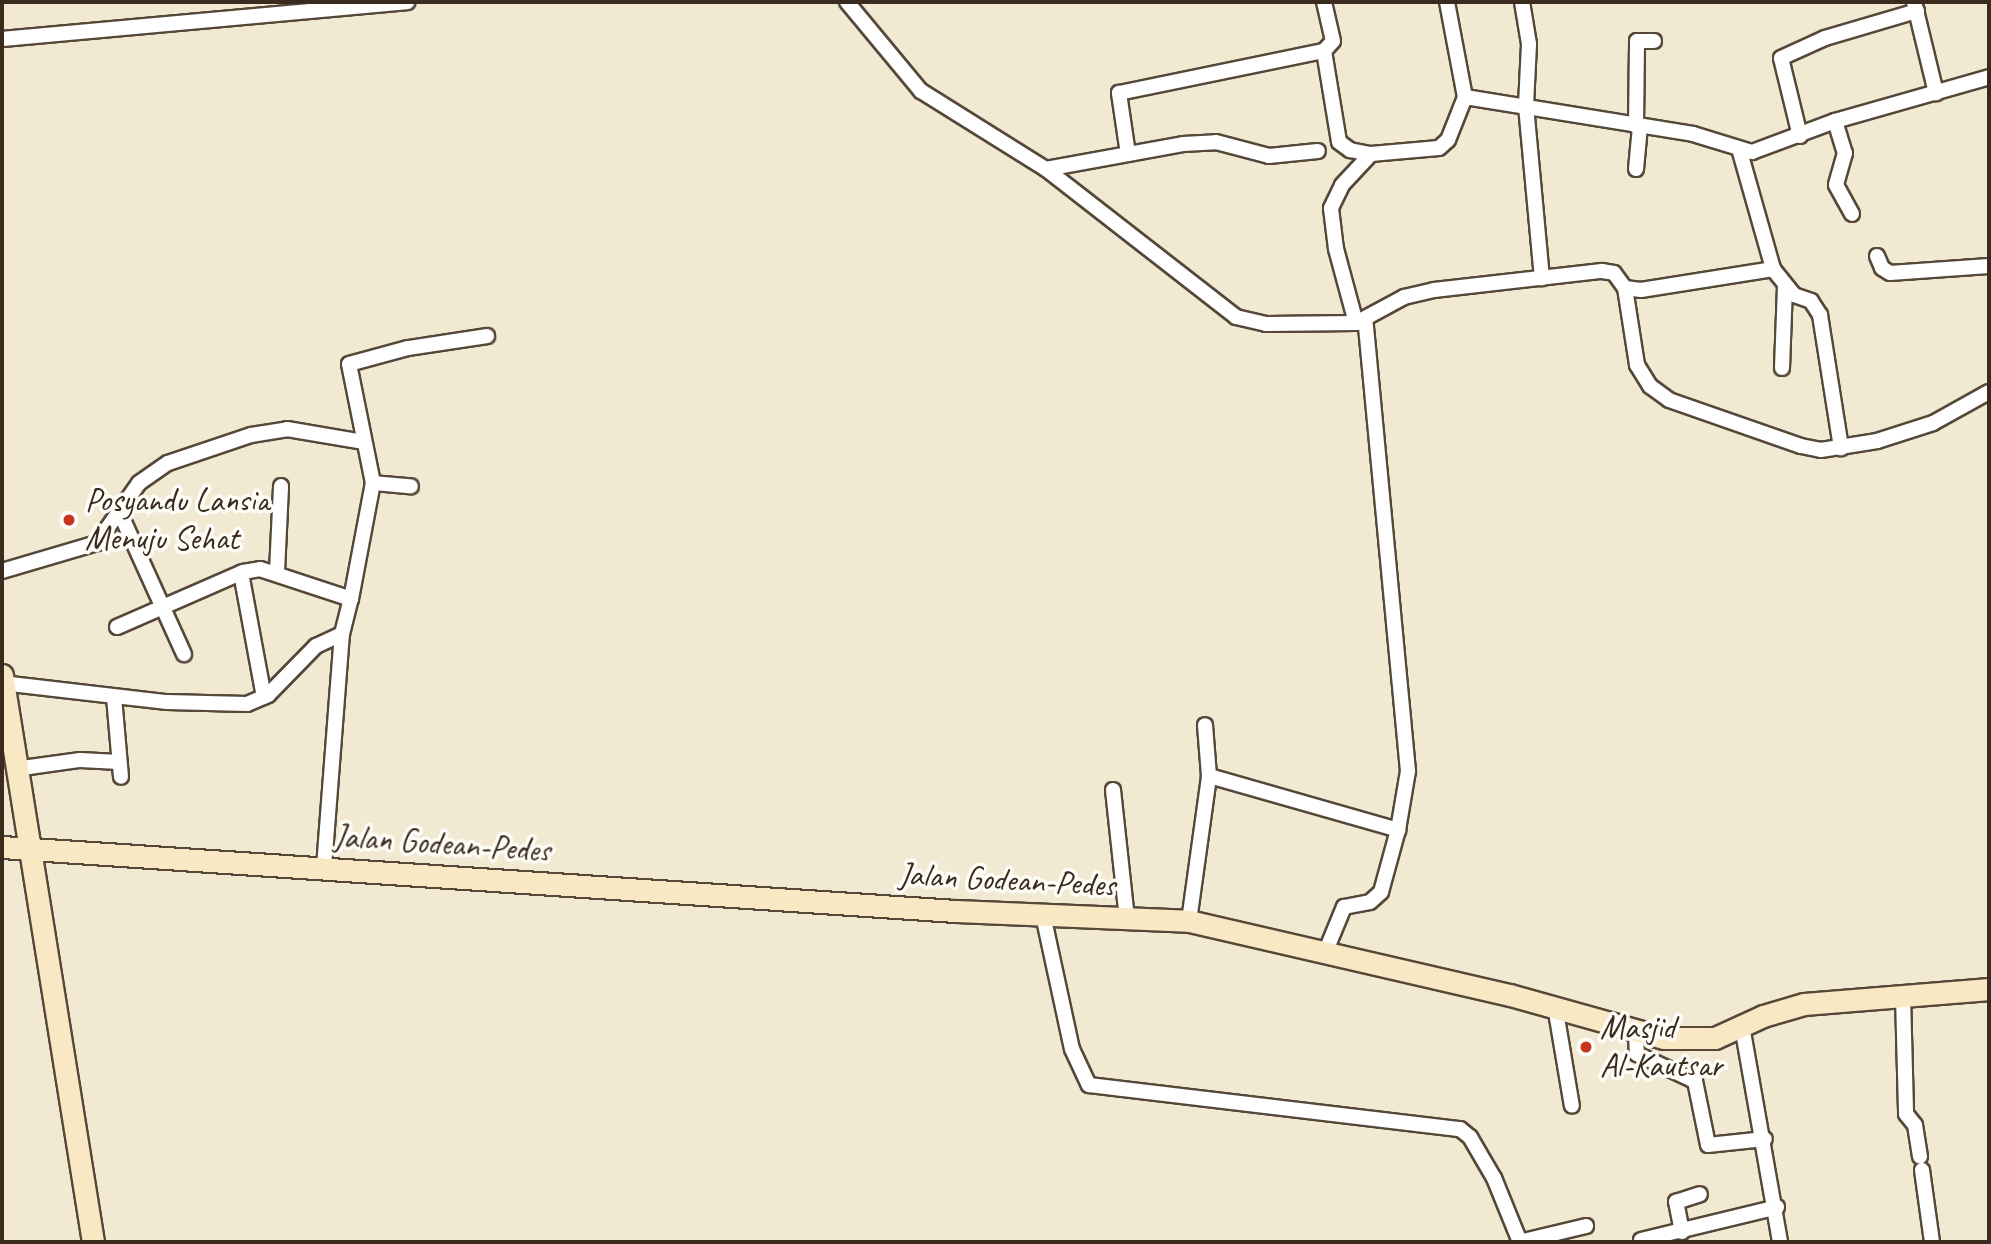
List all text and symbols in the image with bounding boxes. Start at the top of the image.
place label: Posyandu Lansia Menuju Sehat [85,481,269,559]
marker: Posyandu Lansia Menuju Sehat [59,510,79,530]
street label: Jalan Godean-Pedes [333,817,551,871]
street label: Jalan Godean-Pedes [898,855,1116,905]
place label: Masjid Al-Kautsar [1600,1008,1722,1086]
marker: Masjid Al-Kautsar [1578,1039,1594,1055]

